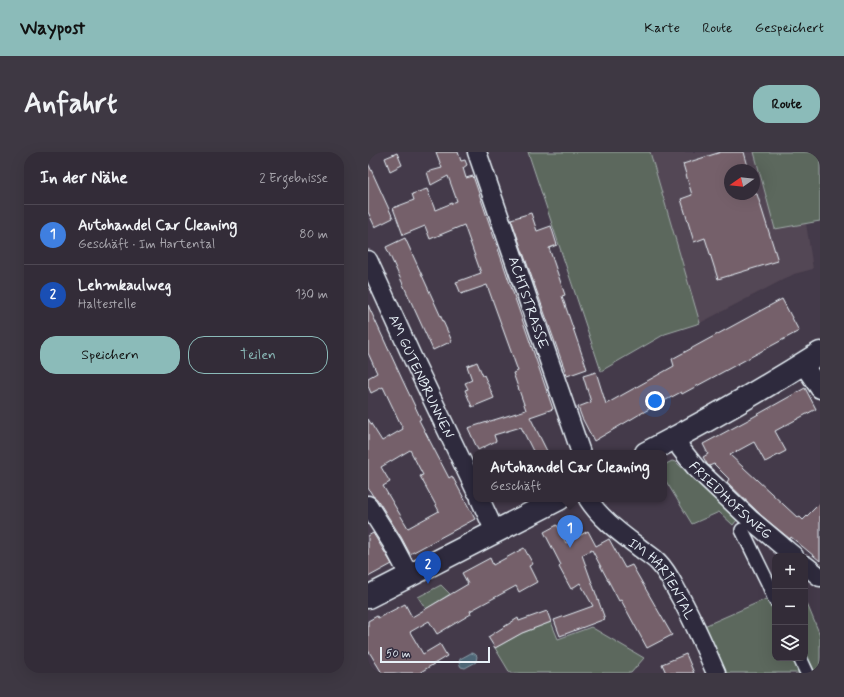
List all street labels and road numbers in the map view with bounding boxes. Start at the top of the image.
street label: ACHTSTRASSE [504,254,552,351]
street label: AM GUTENBRUNNEN [384,312,458,441]
street label: FRIEDHOFSWEG [684,458,775,544]
street label: IM HARTENTAL [624,534,699,623]

